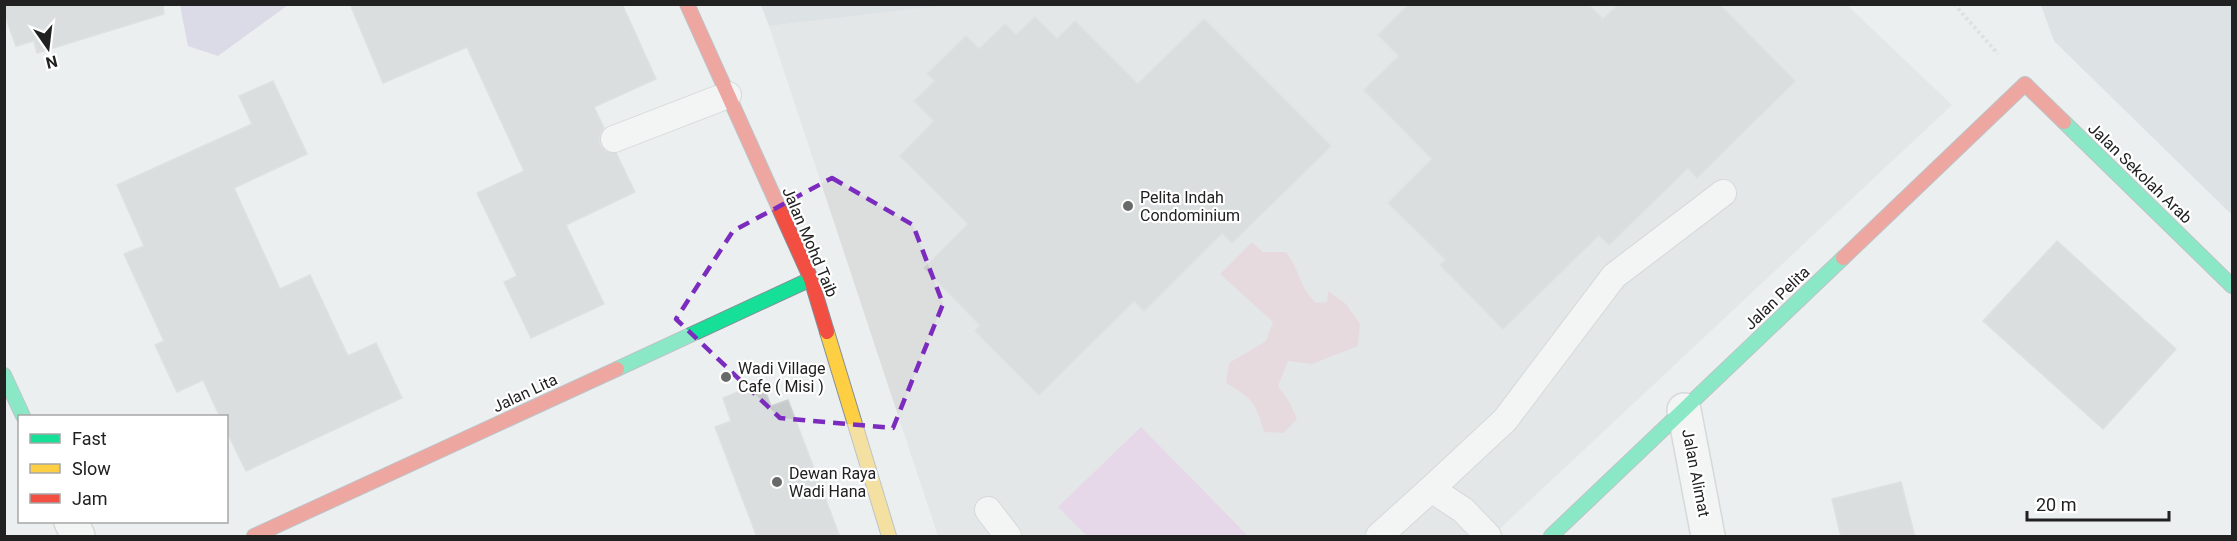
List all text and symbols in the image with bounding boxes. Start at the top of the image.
north arrow [18,18,78,78]
text: N [44,51,59,73]
street label: Jalan Sekolah Arab [2084,119,2196,227]
street label: Jalan Mohd Taib [778,184,842,300]
place label: Pelita Indah Condominium [1140,188,1240,225]
marker: Pelita Indah Condominium [1121,199,1135,213]
street label: Jalan Pelita [1741,262,1813,334]
place label: Wadi Village Cafe ( Misi ) [738,359,826,396]
street label: Jalan Lita [490,370,560,416]
marker: Wadi Village Cafe ( Misi ) [719,370,733,384]
legend [18,415,228,523]
street label: Jalan Alimat [1678,427,1714,519]
text: Fast [72,428,107,449]
text: Slow [72,458,111,479]
place label: Dewan Raya Wadi Hana [789,464,876,501]
marker: Dewan Raya Wadi Hana [770,475,784,489]
scale bar [2027,484,2170,522]
text: Jam [72,488,108,509]
text: 20 m [2036,494,2076,515]

